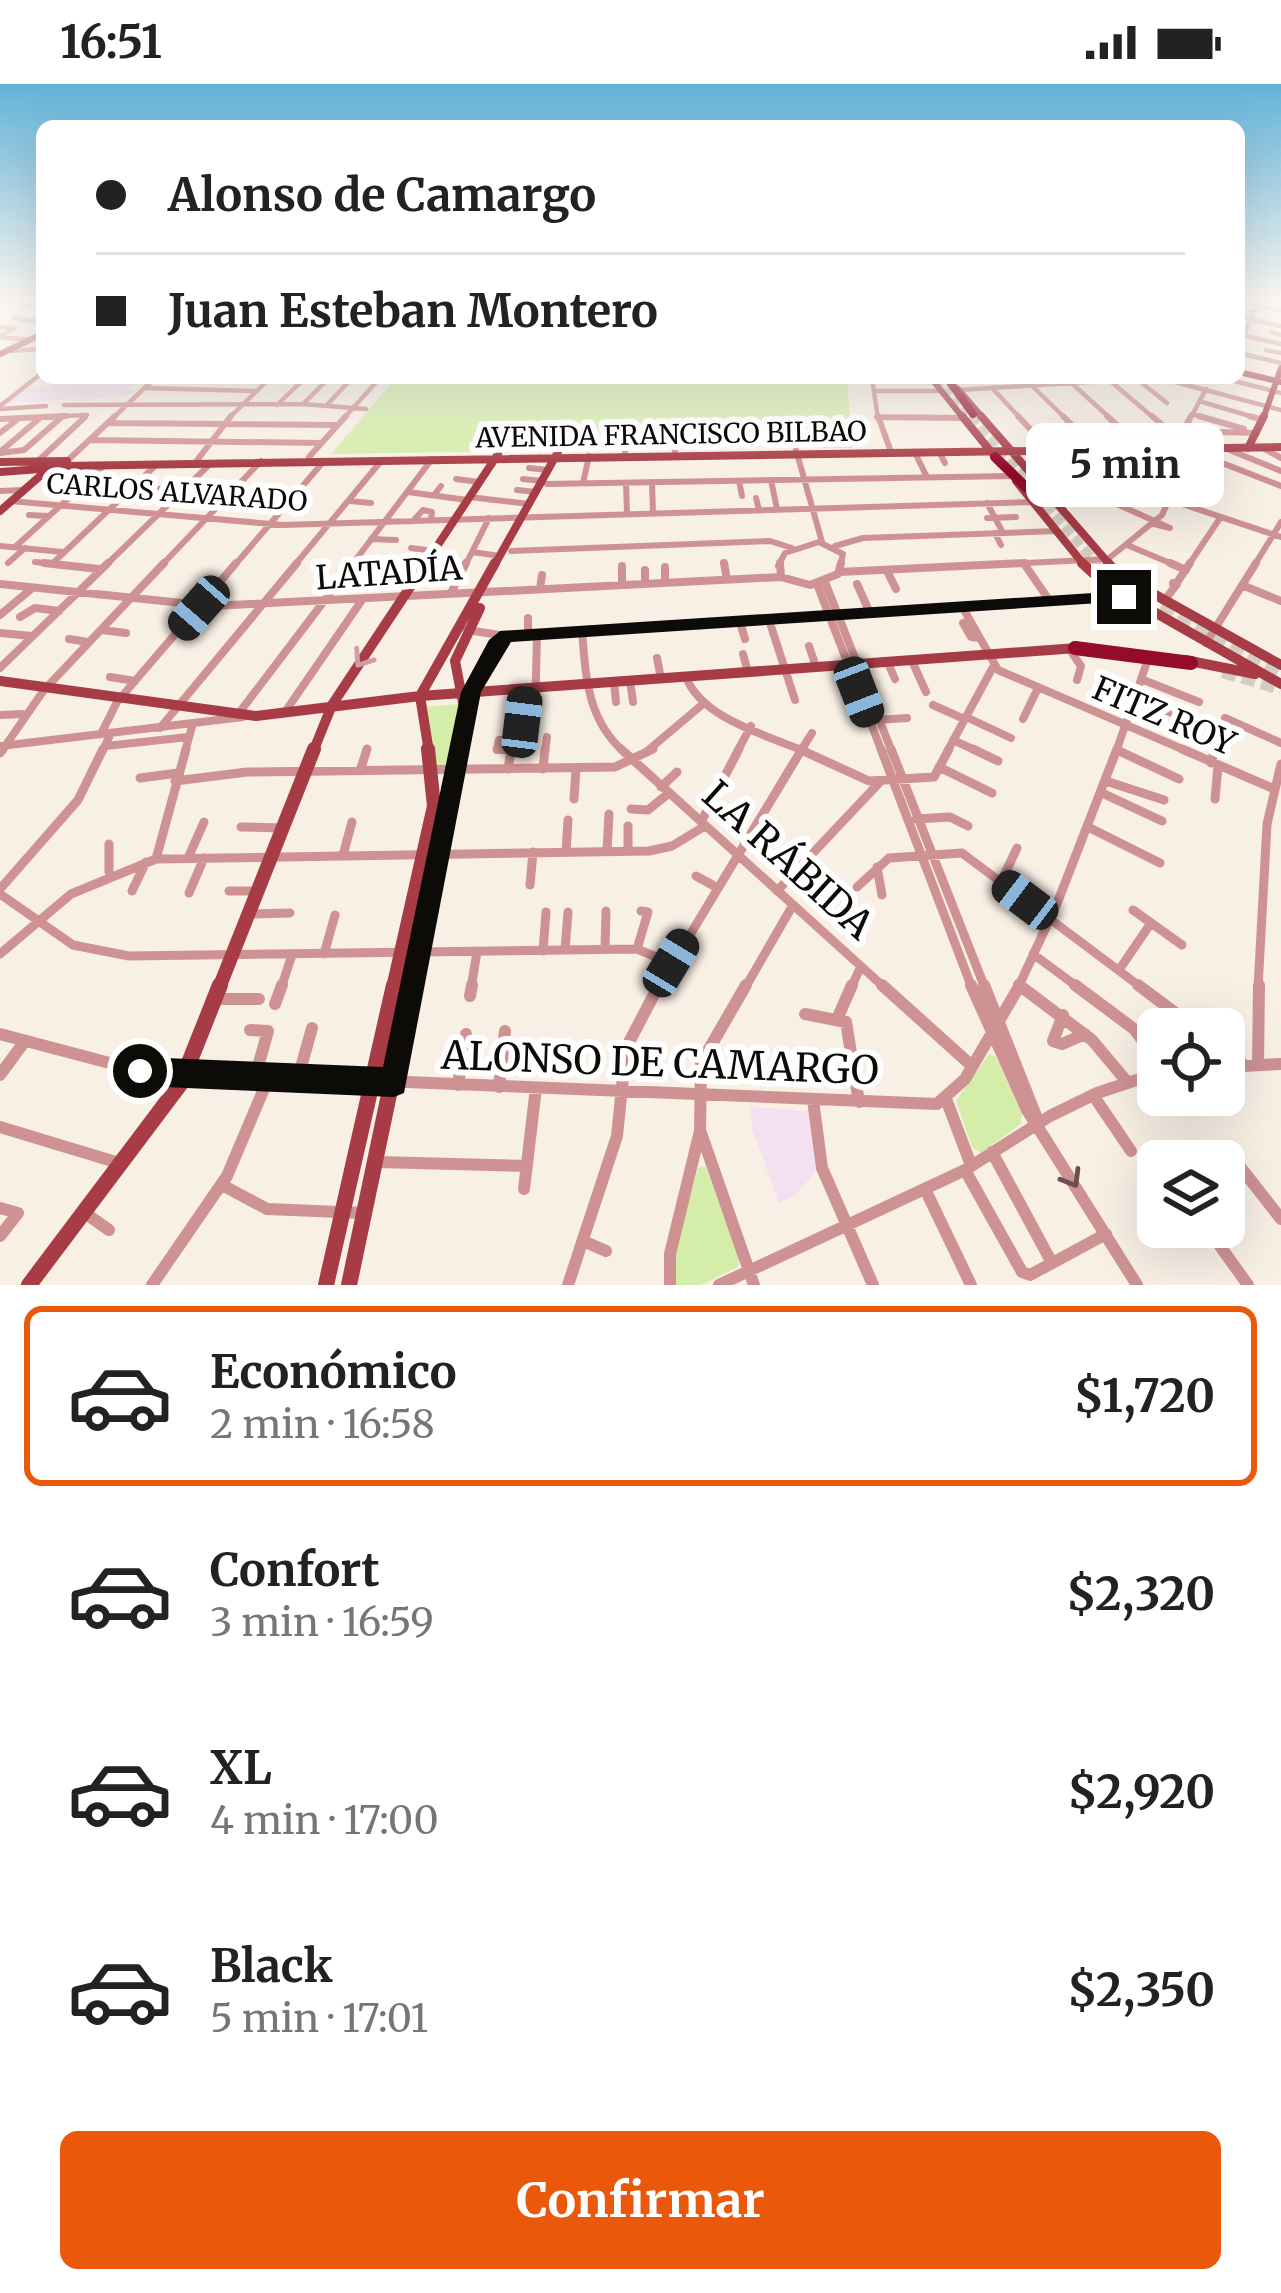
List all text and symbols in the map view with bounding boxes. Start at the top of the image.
text: 16:51 [60,14,162,70]
text: Alonso de Camargo [168,167,596,223]
text: Juan Esteban Montero [168,283,658,339]
street label: AVENIDA FRANCISCO BILBAO [474,414,867,454]
callout: 5 min [1025,423,1223,507]
text: 5 min [1070,440,1180,489]
street label: CARLOS ALVARADO [45,466,309,518]
street label: LATADÍA [314,545,464,599]
car [162,569,236,647]
route end [1097,570,1151,624]
one-way arrow [354,646,376,668]
car [829,652,889,732]
street label: FITZ ROY [1086,668,1242,765]
car [500,684,544,760]
street label: LA RÁBIDA [692,770,885,950]
car [985,864,1065,936]
car [637,923,705,1003]
map controls [1137,1008,1245,1248]
button: locate [1137,1008,1245,1116]
street label: ALONSO DE CAMARGO [439,1031,880,1095]
route start [113,1044,167,1098]
button: layers [1137,1140,1245,1248]
one-way arrow [1058,1165,1080,1187]
icon: car [66,1342,174,1450]
text: Económico [210,1344,457,1400]
text: $1,720 [1074,1368,1215,1424]
text: 2 min · 16:58 [210,1400,435,1449]
icon: car [66,1540,174,1648]
text: Confort [210,1542,380,1598]
text: $2,320 [1066,1566,1215,1622]
text: 3 min · 16:59 [210,1598,434,1647]
icon: car [66,1738,174,1846]
text: XL [210,1740,272,1796]
text: $2,920 [1067,1764,1215,1820]
text: 4 min · 17:00 [210,1796,439,1845]
icon: car [66,1936,174,2044]
text: Black [210,1938,333,1994]
text: $2,350 [1067,1962,1215,2018]
text: 5 min · 17:01 [210,1994,428,2043]
button: Confirmar [60,2131,1221,2269]

